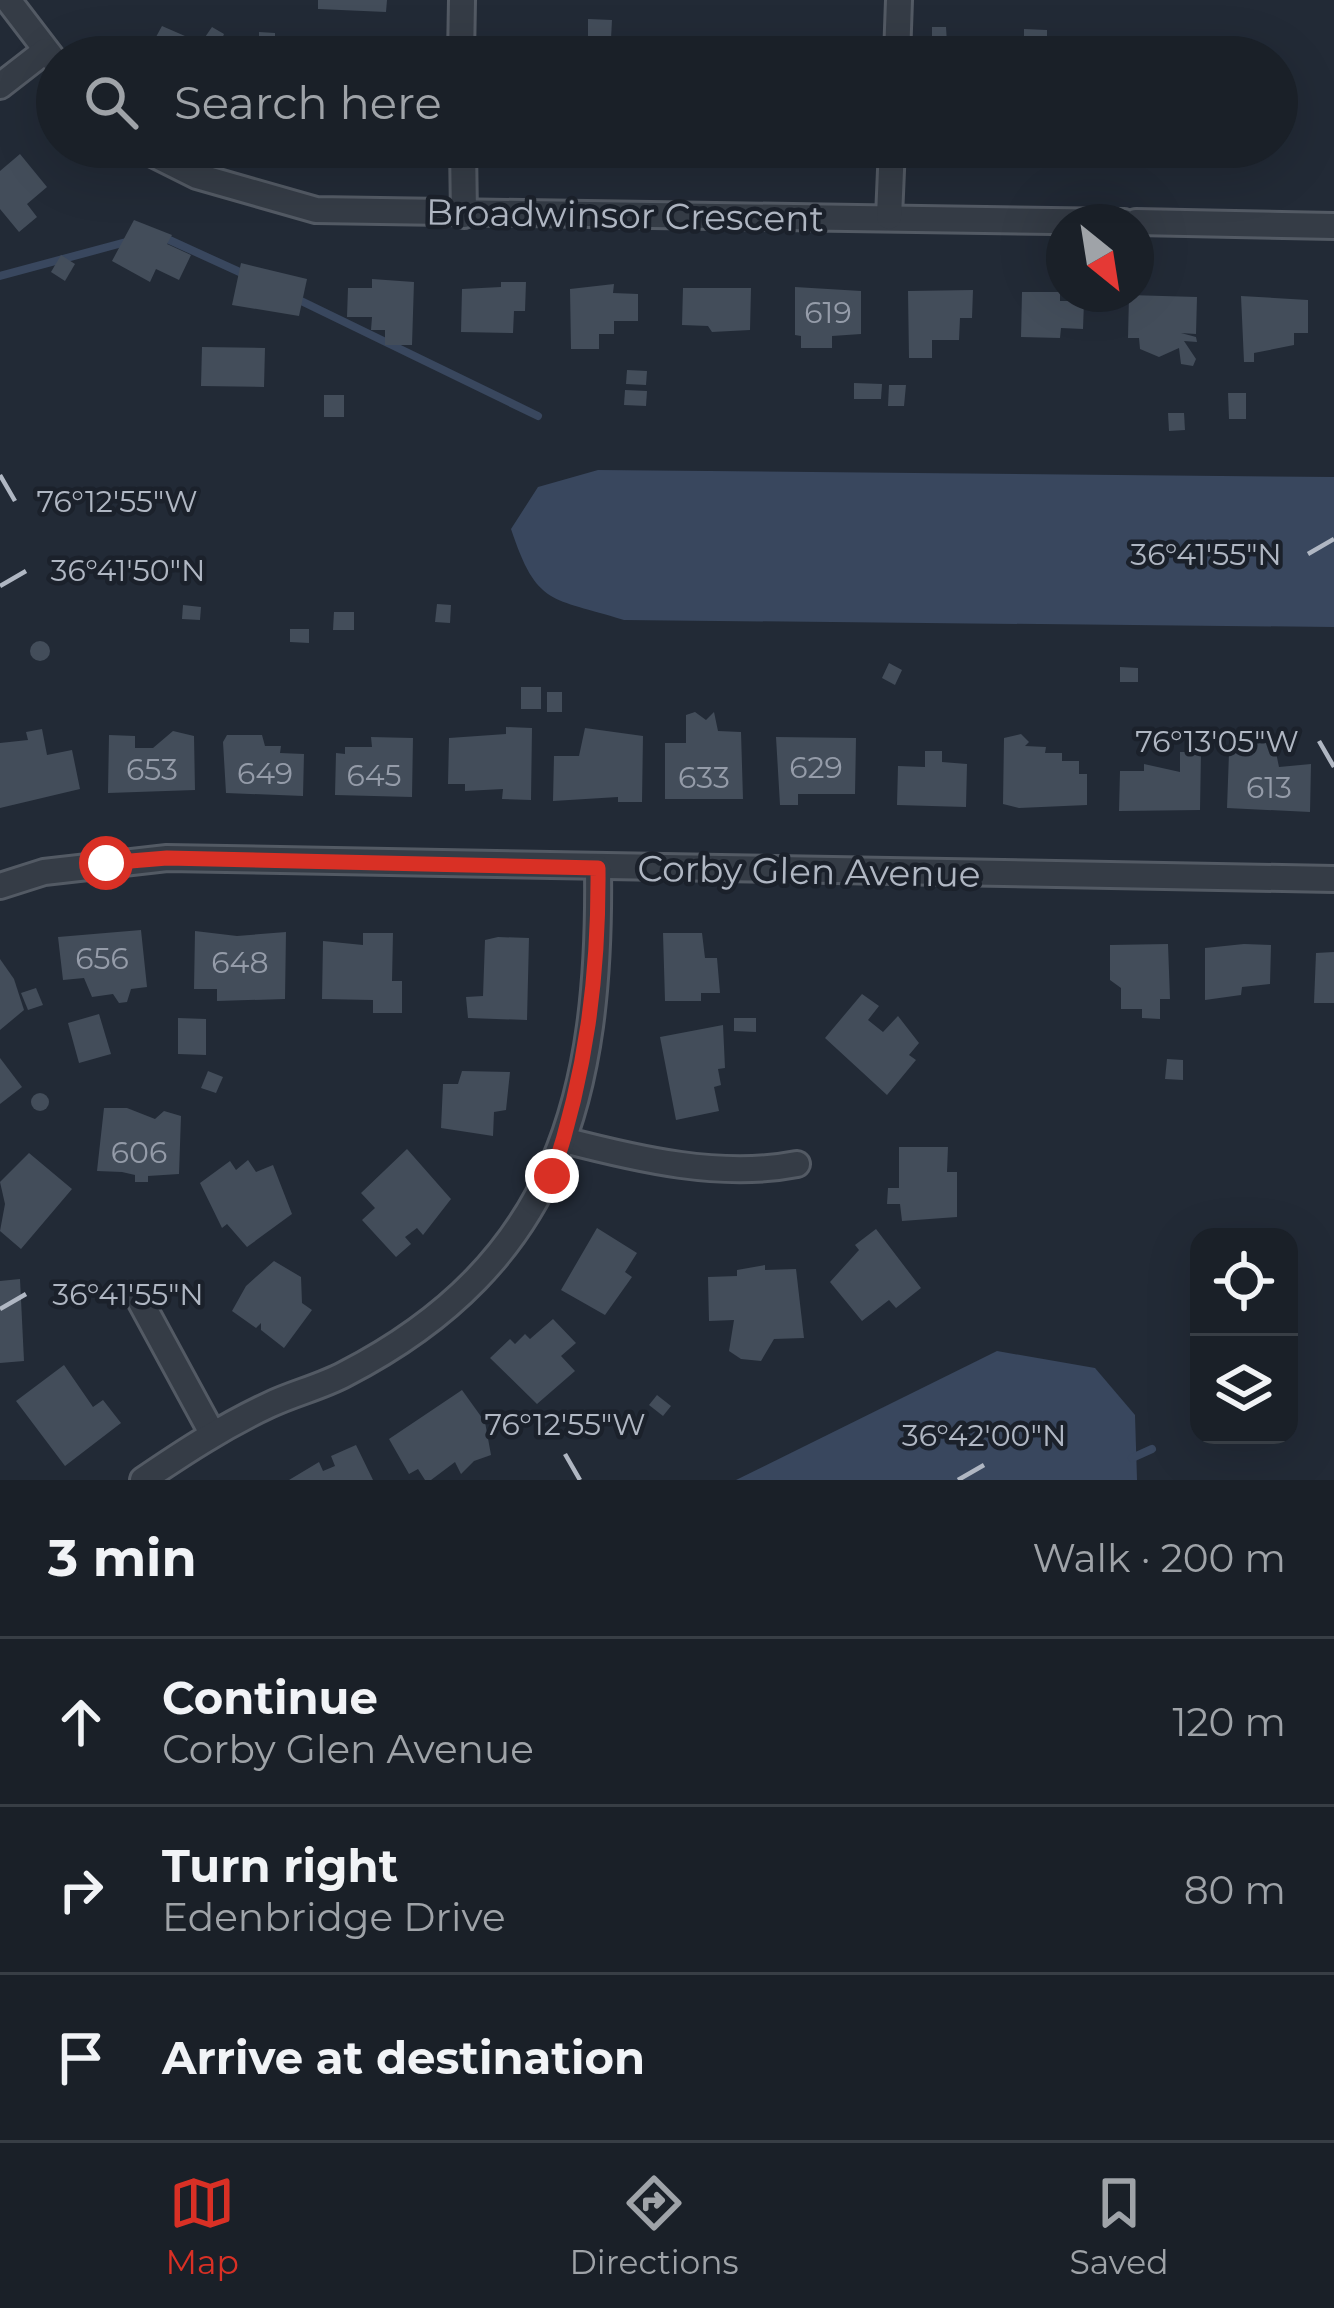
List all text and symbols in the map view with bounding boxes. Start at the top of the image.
search box [36,36,1298,168]
icon: search [78,69,144,135]
text: Search here [174,75,442,130]
street label: Broadwinsor Crescent [425,190,825,240]
north arrow [1046,204,1154,312]
house number: 619 [804,294,852,331]
text: 76°12'55"W [36,483,198,520]
text: 36°41'55"N [1130,536,1282,573]
text: 36°41'50"N [51,552,205,589]
text: 76°13'05"W [1135,723,1299,760]
house number: 629 [789,749,843,786]
house number: 653 [126,751,178,788]
house number: 649 [237,755,293,792]
house number: 645 [346,757,402,794]
house number: 633 [678,759,730,796]
house number: 613 [1246,769,1292,806]
route start [79,836,133,890]
street label: Corby Glen Avenue [637,846,981,896]
house number: 656 [75,940,129,977]
house number: 648 [211,944,269,981]
house number: 606 [111,1134,167,1171]
route end [525,1149,579,1203]
map controls [1190,1228,1298,1444]
button: locate [1190,1228,1298,1336]
text: 36°41'55"N [52,1276,204,1313]
button: layers [1190,1336,1298,1444]
text: 76°12'55"W [484,1406,646,1443]
text: 36°42'00"N [902,1417,1066,1454]
text: 3 min [48,1527,197,1589]
text: Walk · 200 m [1032,1534,1286,1582]
text: Continue [162,1670,378,1725]
icon: ahead [48,1689,114,1755]
text: 120 m [1172,1698,1286,1746]
text: Corby Glen Avenue [162,1725,534,1773]
text: Turn right [162,1838,398,1893]
icon: right [48,1857,114,1923]
text: 80 m [1184,1866,1286,1914]
text: Edenbridge Drive [162,1893,506,1941]
icon: arrive [48,2025,114,2091]
text: Arrive at destination [162,2030,645,2085]
tab: Map [165,2170,239,2282]
tab: Directions [570,2170,739,2282]
tab: Saved [1069,2170,1169,2282]

